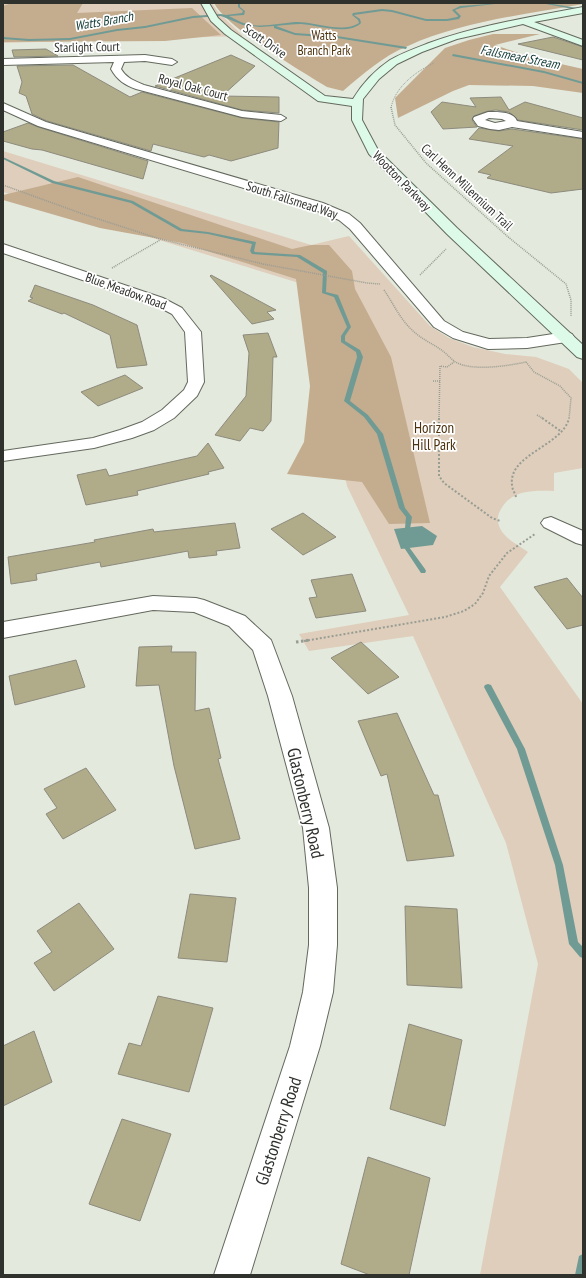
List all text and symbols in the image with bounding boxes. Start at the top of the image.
water label: Watts Branch [74,7,136,34]
street label: Scott Drive [240,20,290,62]
park label: Watts Branch Park [297,27,351,59]
street label: Starlight Court [54,38,120,56]
water label: Fallsmead Stream [479,41,562,73]
street label: Royal Oak Court [156,70,230,105]
street label: Carl Henn Millennium Trail [418,140,516,234]
street label: Wootton Parkway [369,147,435,215]
street label: South Fallsmead Way [244,177,340,223]
street label: Blue Meadow Road [83,268,169,314]
park label: Horizon Hill Park [412,418,456,454]
street label: Glastonberry Road [282,746,330,860]
street label: Glastonberry Road [250,1074,306,1188]

